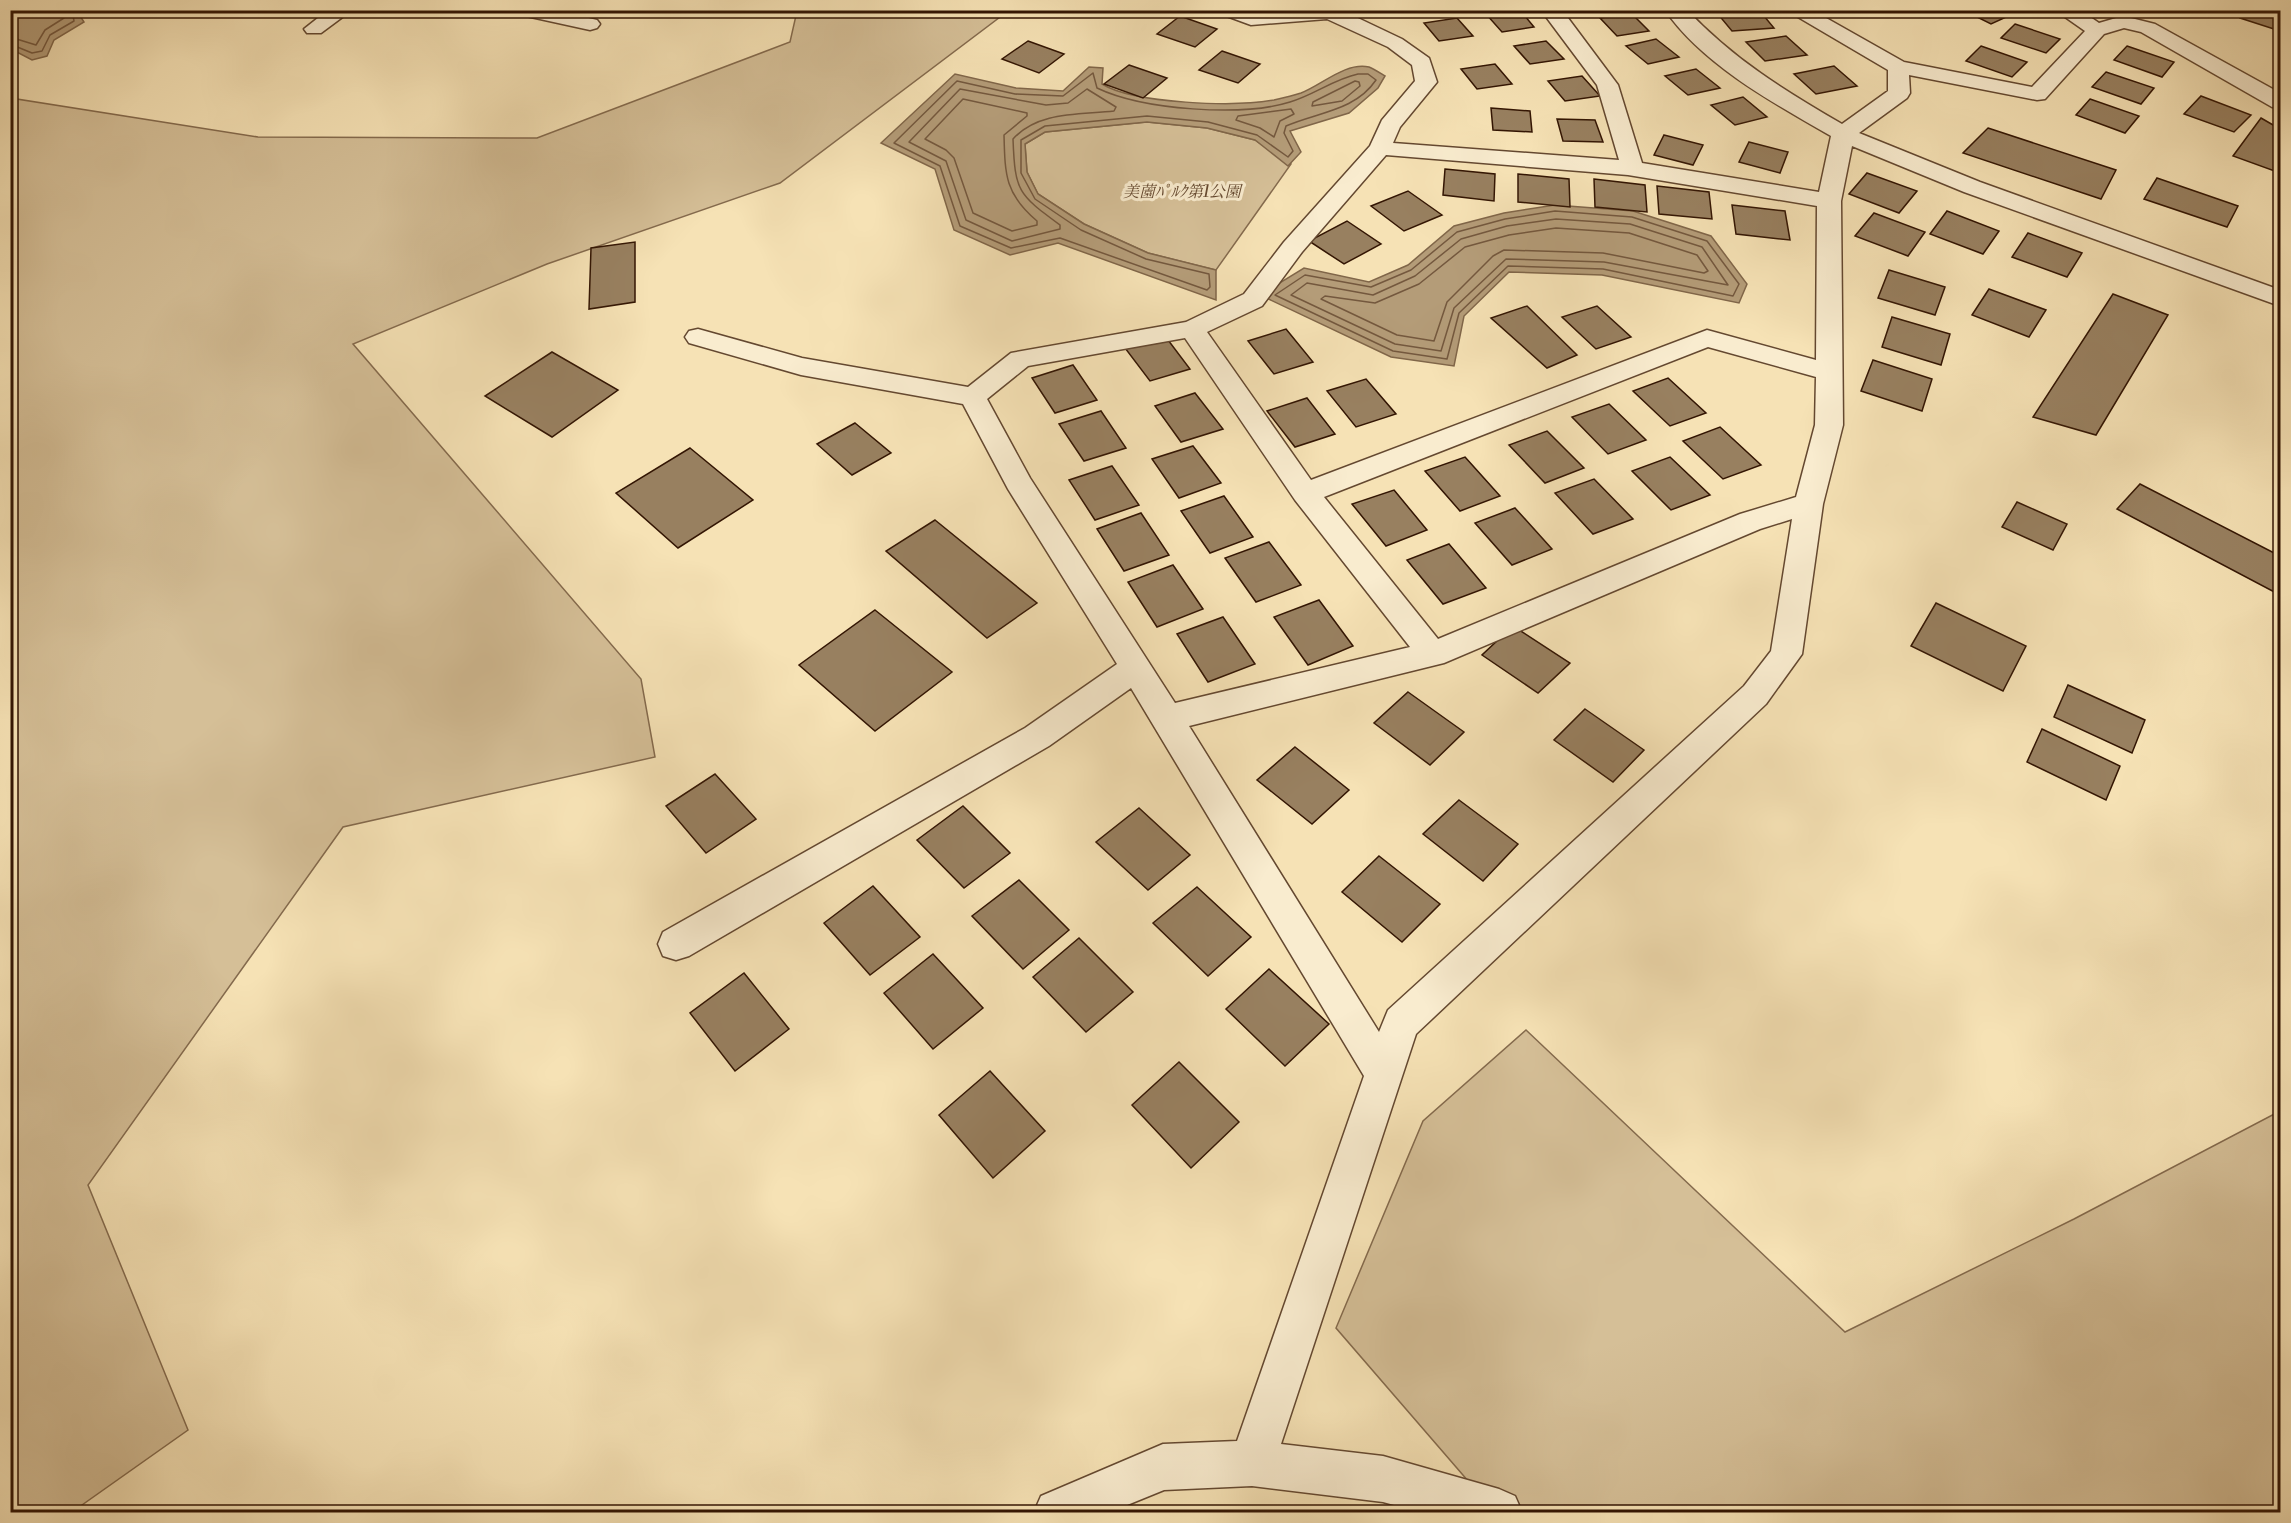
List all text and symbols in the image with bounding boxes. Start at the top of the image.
park label: 美薗ﾊﾟﾙｸ第1公園 [1123,182,1244,202]

